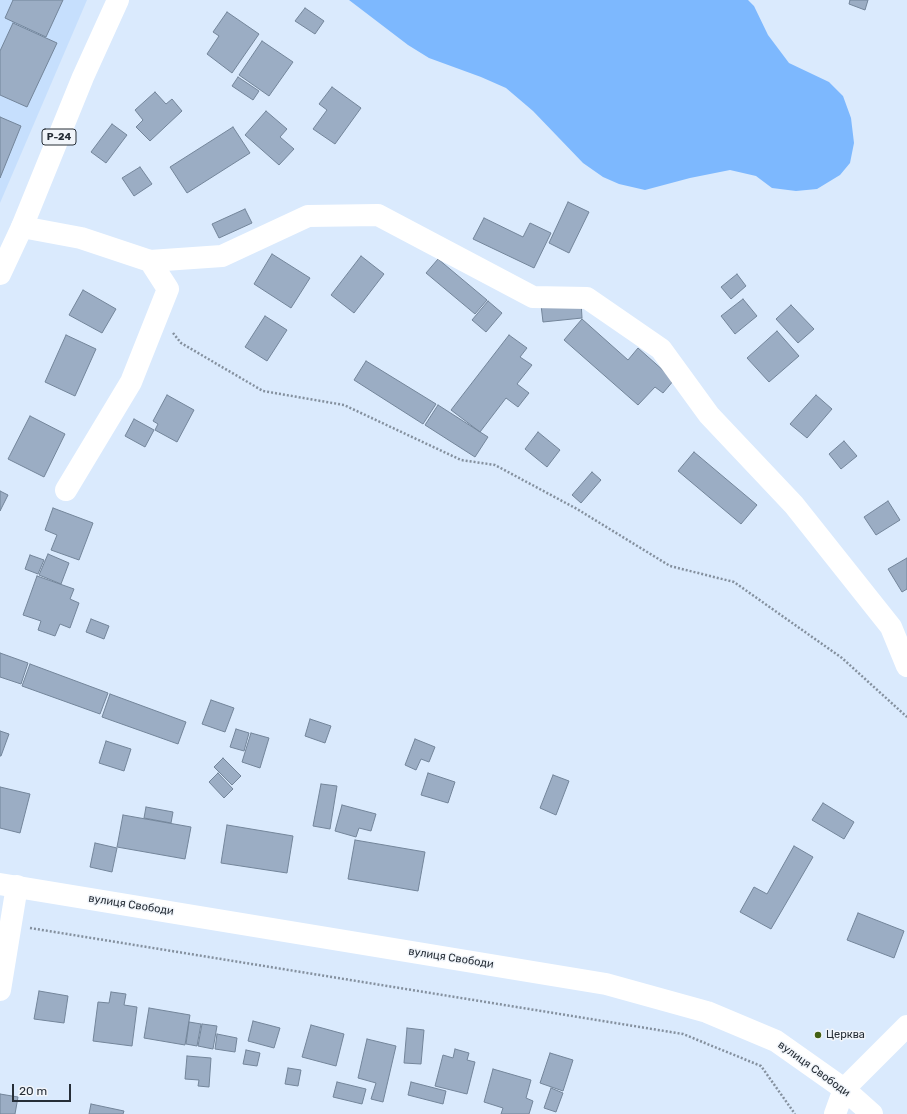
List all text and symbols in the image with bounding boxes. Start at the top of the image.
road number: Р-24 [42,129,76,145]
street label: вулиця Свободи [87,892,175,918]
street label: вулиця Свободи [407,945,495,971]
place label: Церква [826,1028,865,1042]
marker: Церква [813,1030,823,1040]
street label: вулиця Свободи [775,1038,853,1100]
scale bar [14,1076,73,1102]
text: 20 m [19,1084,47,1098]

